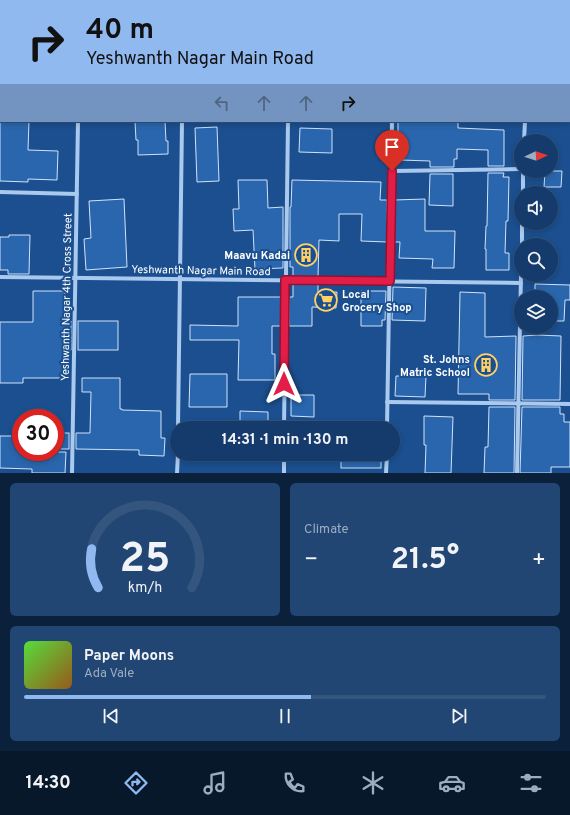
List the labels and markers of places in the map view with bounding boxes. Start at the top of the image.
pin [375,130,409,171]
building icon: Maavu Kadai [293,242,319,268]
place label: Maavu Kadai [224,249,290,263]
supermarket icon: Local Grocery Shop [313,287,339,313]
place label: Local Grocery Shop [342,288,412,315]
building icon: St. Johns Matric School [473,352,499,378]
place label: St. Johns Matric School [400,353,470,380]

